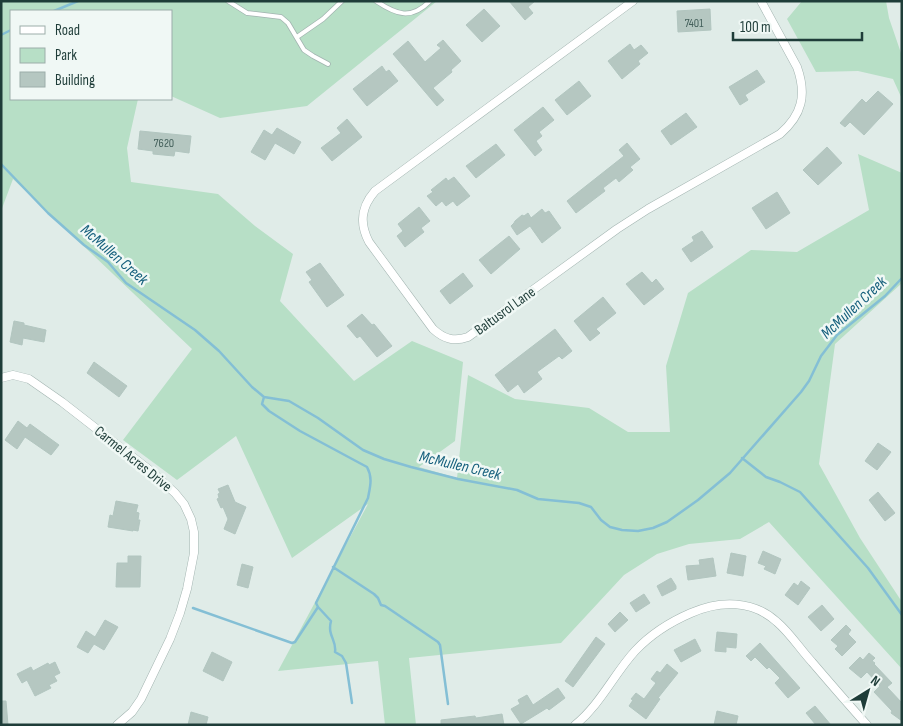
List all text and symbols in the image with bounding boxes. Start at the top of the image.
legend [10,10,172,100]
scale bar [733,10,862,42]
house number: 7401 [685,16,704,31]
text: 100 m [740,18,771,37]
text: Road [55,21,80,40]
text: Park [55,46,77,65]
text: Building [55,71,95,90]
house number: 7620 [154,136,174,151]
water label: McMullen Creek [76,221,152,290]
water label: McMullen Creek [817,272,892,343]
street label: Baltusrol Lane [471,283,539,339]
street label: Carmel Acres Drive [90,422,176,496]
water label: McMullen Creek [417,447,504,485]
north arrow [843,666,893,716]
text: N [867,672,884,690]

